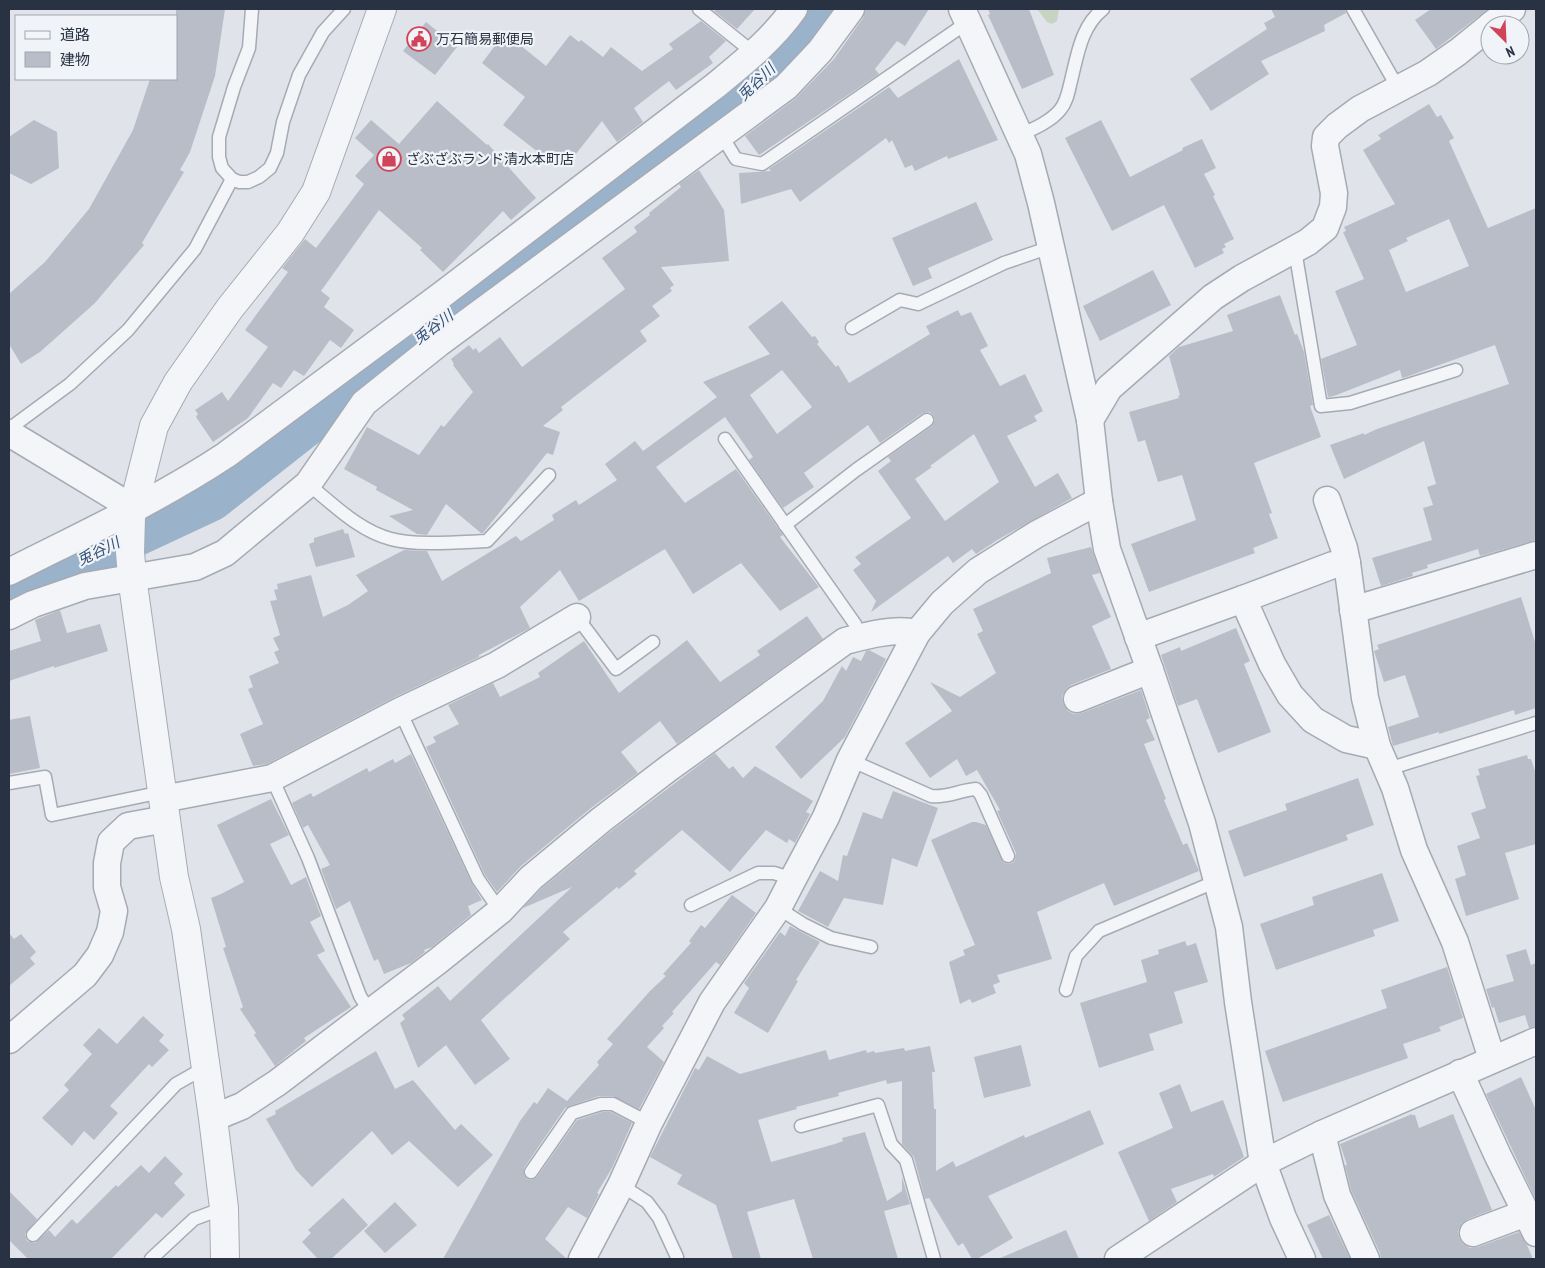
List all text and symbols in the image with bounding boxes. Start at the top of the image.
legend [15,15,178,80]
north arrow [1480,15,1530,65]
text: 道路 [60,25,90,44]
public building icon: 万石簡易郵便局 [406,26,432,52]
place label: 万石簡易郵便局 [436,30,534,48]
text: N [1503,42,1517,62]
text: 建物 [60,50,90,69]
water label: 兎谷川 [733,58,780,104]
shop icon: ざぶざぶランド清水本町店 [376,146,402,172]
place label: ざぶざぶランド清水本町店 [406,150,574,168]
water label: 兎谷川 [409,305,458,348]
water label: 兎谷川 [74,532,124,569]

